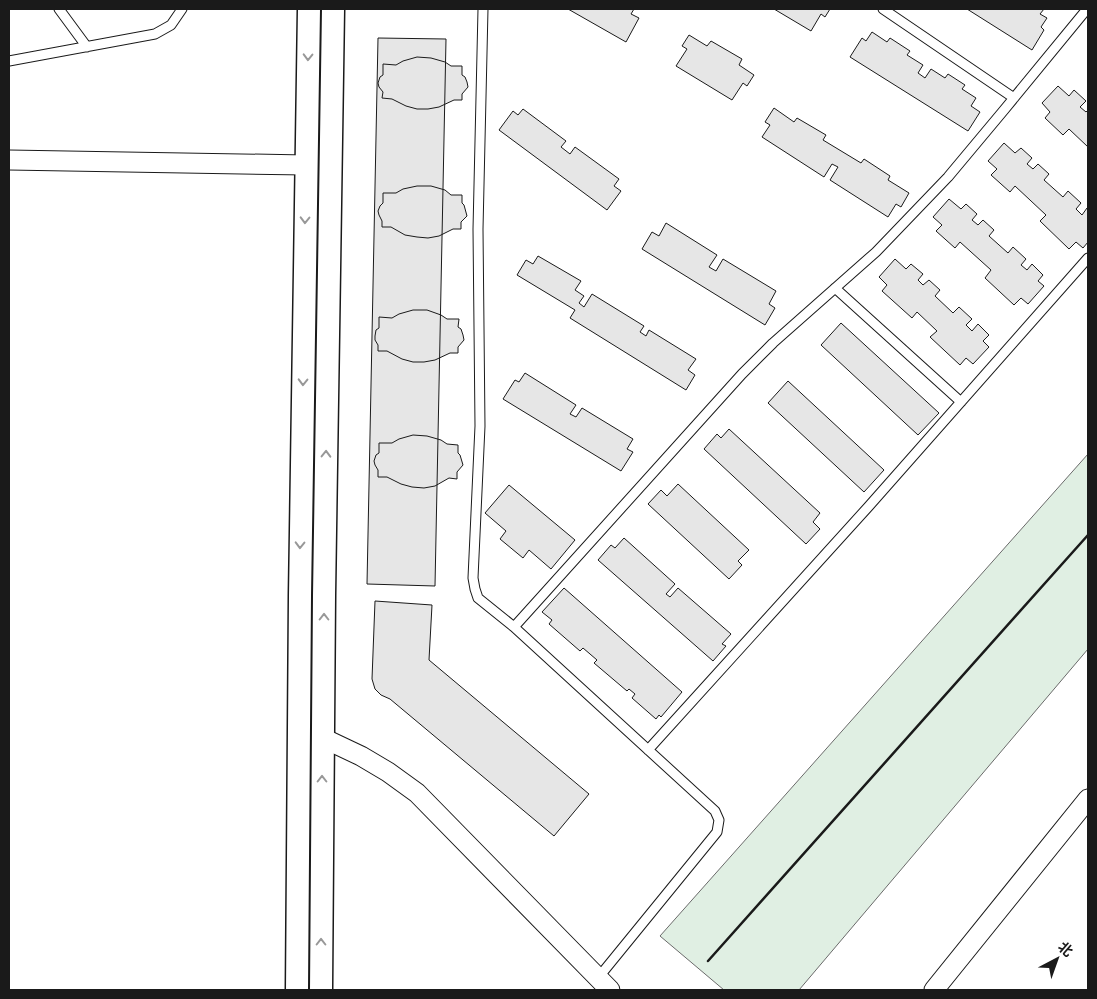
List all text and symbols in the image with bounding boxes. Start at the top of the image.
one-way arrow [303,54,313,62]
one-way arrow [300,216,310,224]
one-way arrow [298,379,308,387]
one-way arrow [321,450,331,458]
one-way arrow [295,541,306,549]
one-way arrow [319,612,329,620]
one-way arrow [317,775,328,783]
north arrow [1032,934,1082,984]
one-way arrow [316,937,326,945]
text: 北 [1054,939,1076,961]

